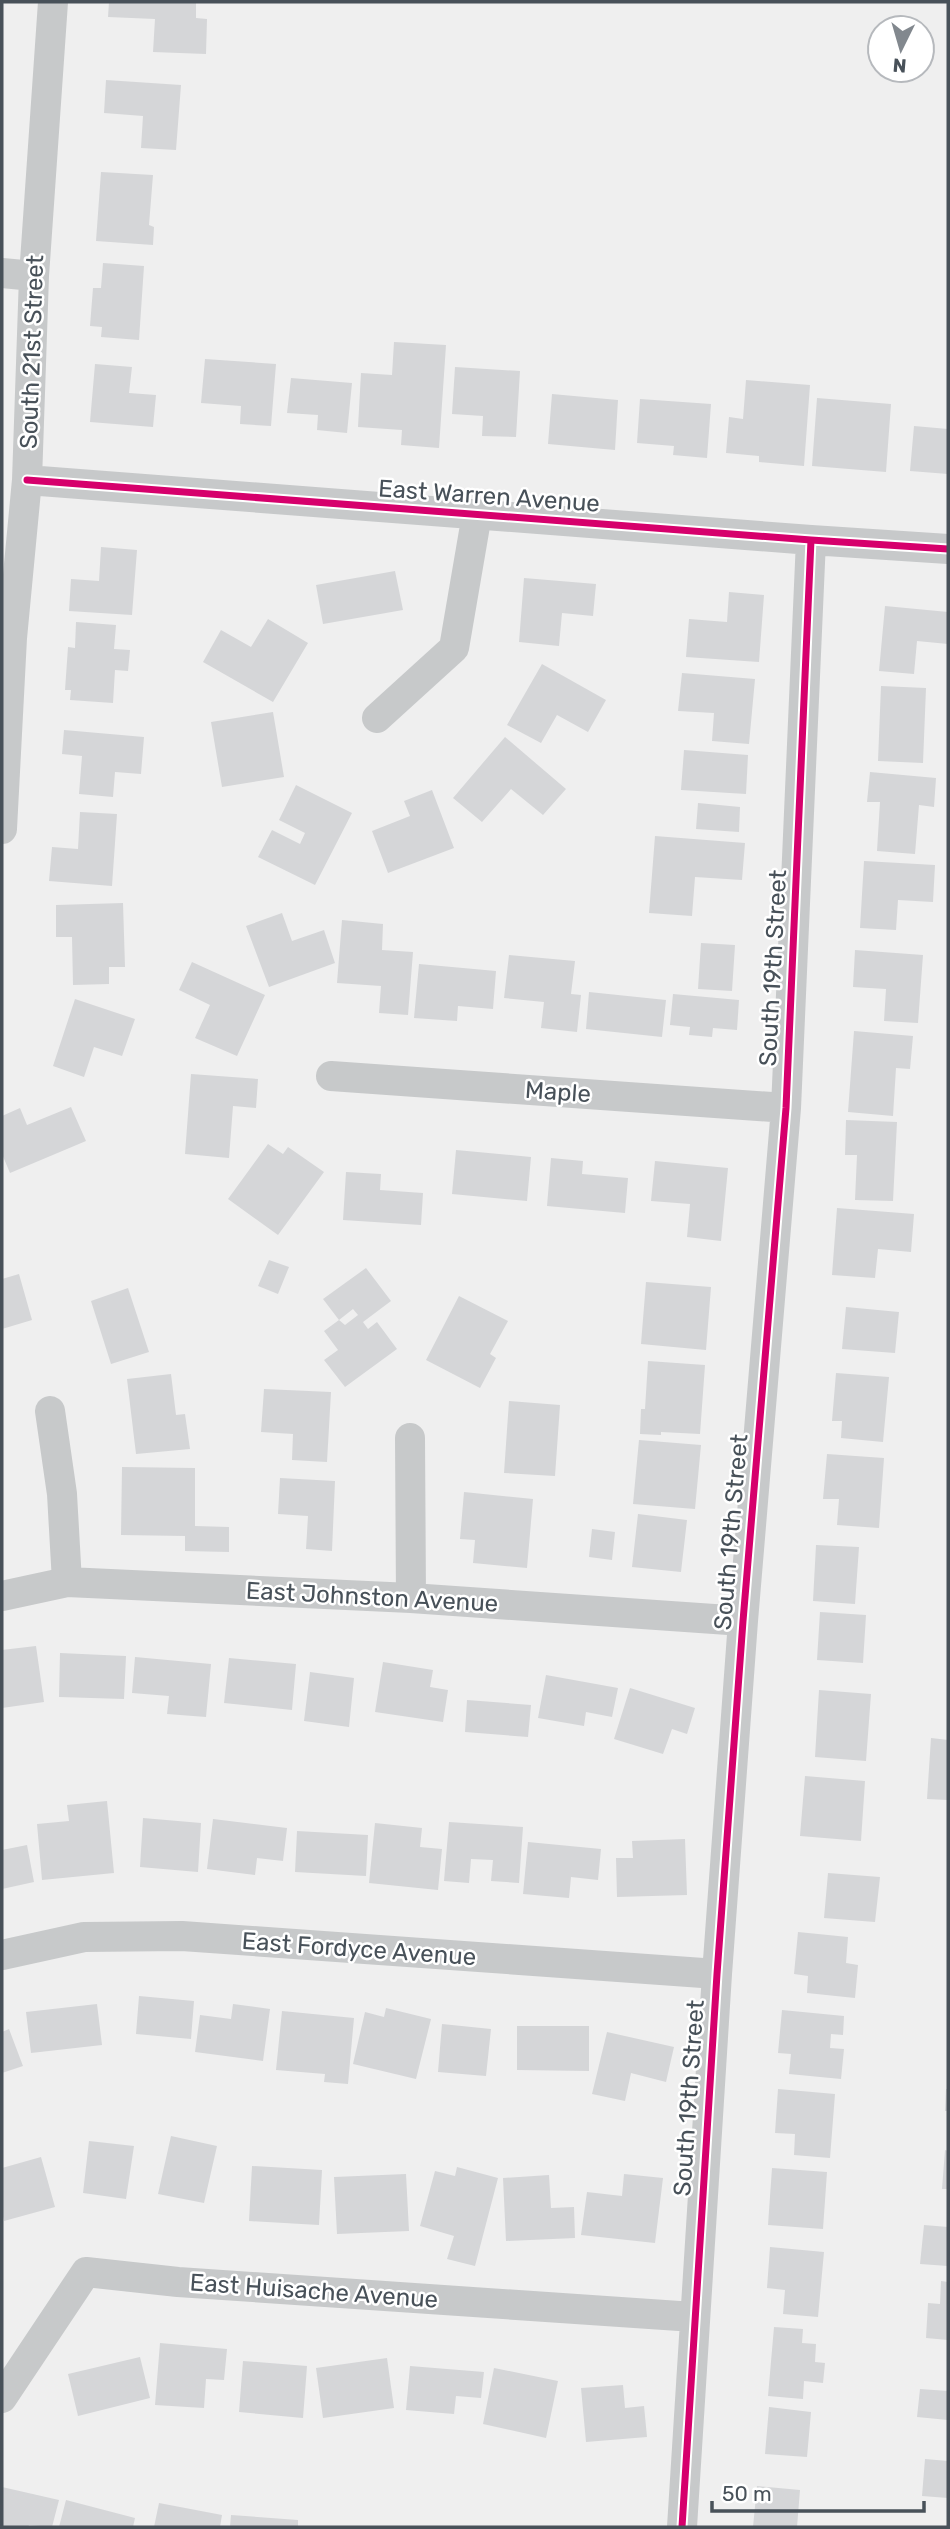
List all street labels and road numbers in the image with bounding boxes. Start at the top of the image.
street label: South 21st Street [15,254,49,450]
street label: East Warren Avenue [377,474,601,518]
street label: South 19th Street [754,869,792,1067]
street label: Maple [524,1076,592,1108]
street label: South 19th Street [708,1433,754,1631]
street label: East Johnston Avenue [245,1576,499,1618]
street label: East Fordyce Avenue [241,1927,477,1971]
street label: South 19th Street [668,1999,710,2197]
street label: East Huisache Avenue [189,2268,439,2314]

